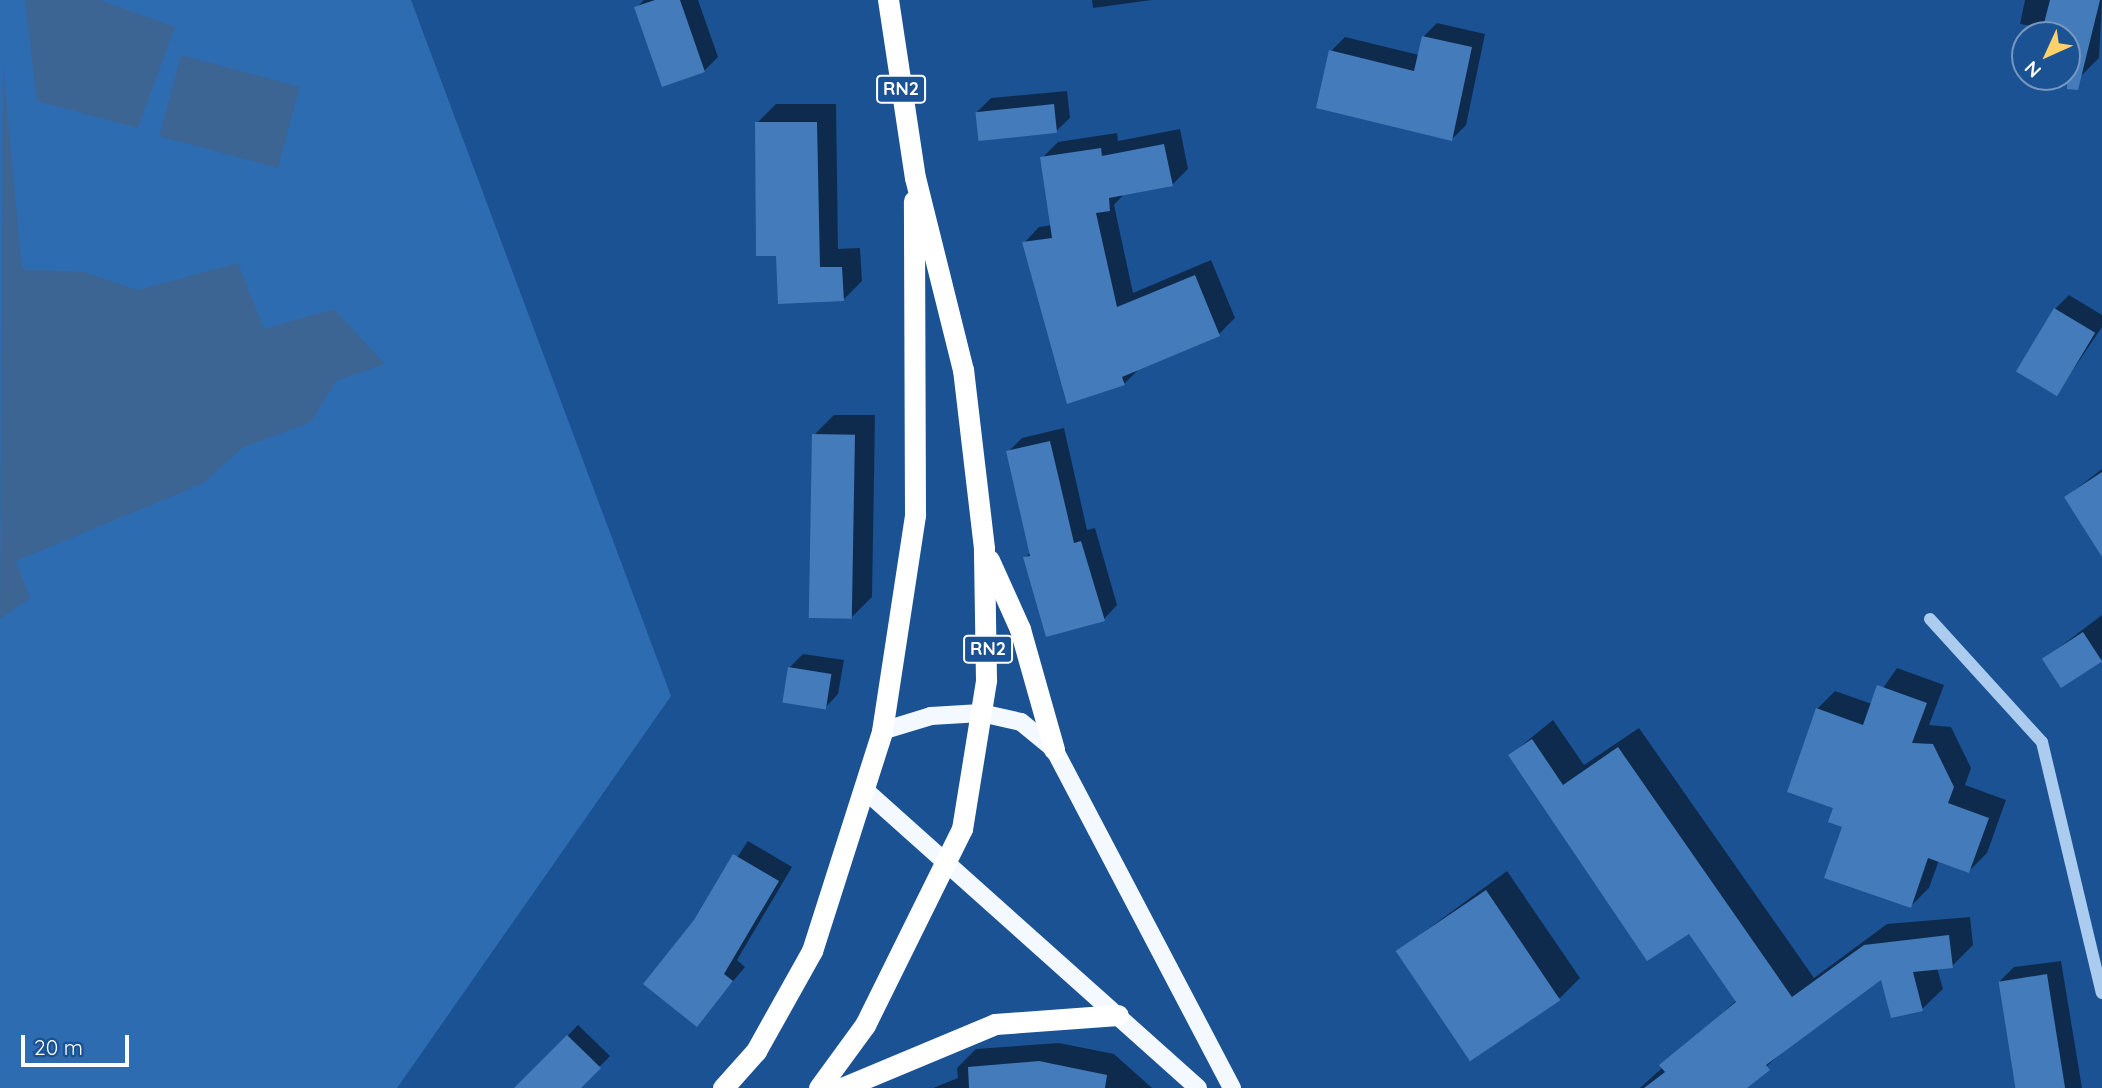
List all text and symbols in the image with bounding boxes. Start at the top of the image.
north arrow [2011,21,2081,91]
text: N [2019,56,2046,83]
road number: RN2 [875,74,927,104]
road number: RN2 [962,634,1014,664]
scale bar [24,1021,133,1066]
text: 20 m [34,1034,83,1060]

